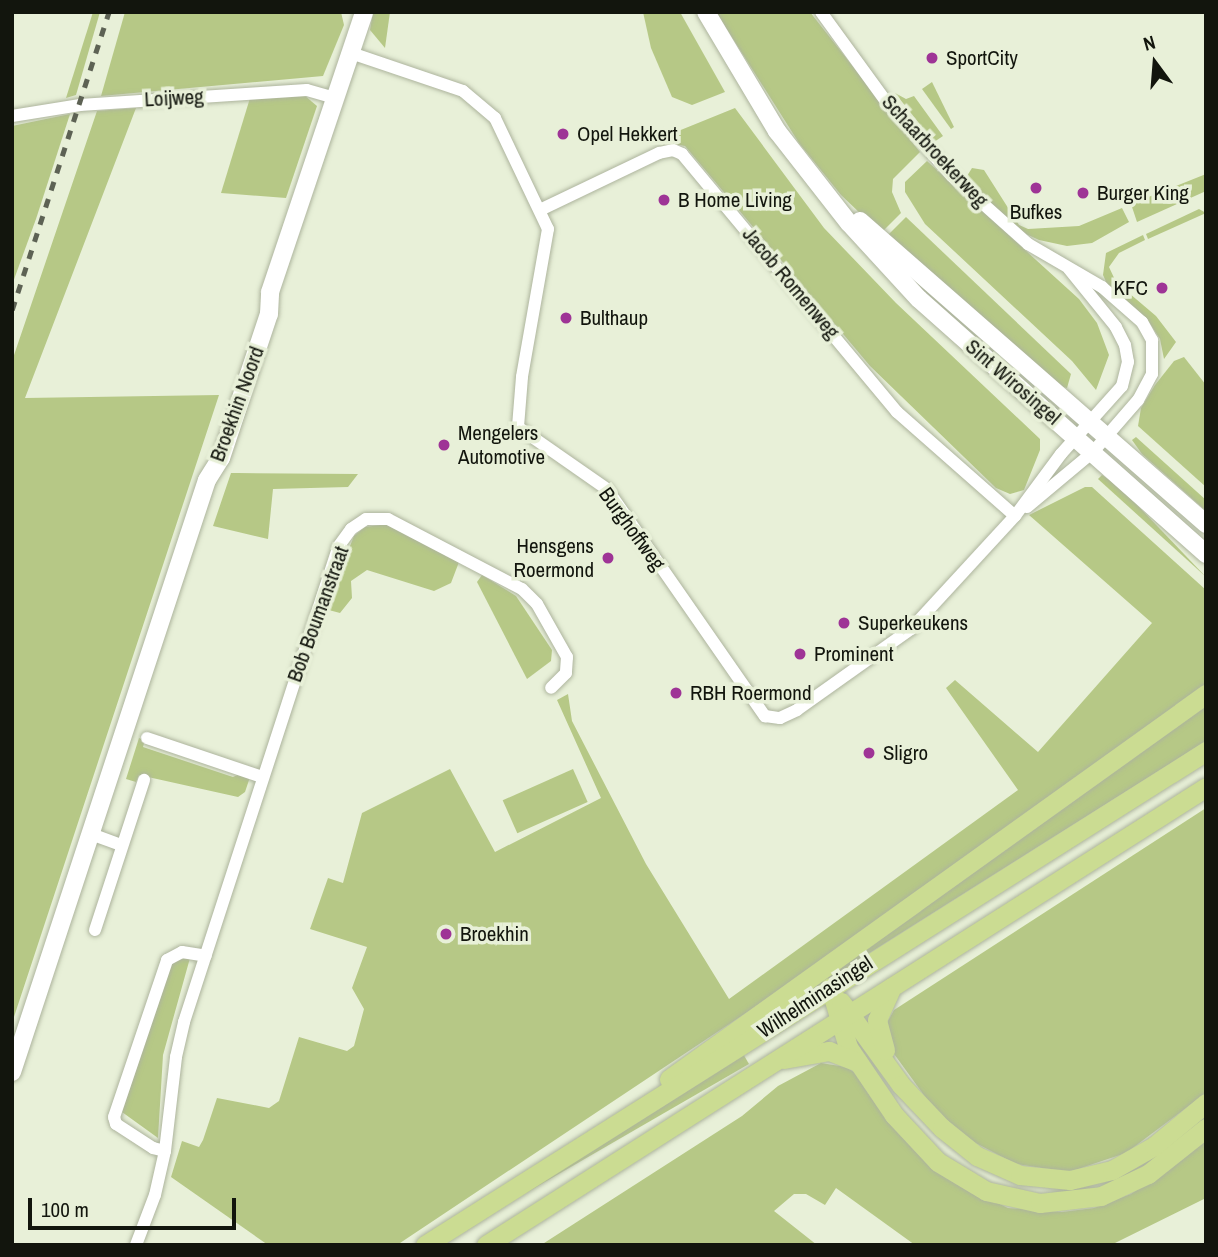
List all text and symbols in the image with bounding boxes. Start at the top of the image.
north arrow [1120,28,1190,98]
text: N [1140,29,1158,57]
place label: SportCity [946,45,1018,71]
marker: SportCity [924,50,940,66]
street label: Loijweg [144,84,204,112]
street label: Schaarbroekerweg [877,90,993,212]
place label: Opel Hekkert [577,121,677,147]
marker: Opel Hekkert [555,126,571,142]
marker: Bufkes [1028,180,1044,196]
place label: Burger King [1097,180,1189,206]
marker: Burger King [1075,185,1091,201]
place label: B Home Living [678,187,792,213]
marker: B Home Living [656,192,672,208]
place label: Bufkes [1010,199,1062,225]
street label: Jacob Romenweg [737,222,845,344]
place label: KFC [1114,275,1148,301]
marker: KFC [1154,280,1170,296]
place label: Bulthaup [580,305,648,331]
marker: Bulthaup [558,310,574,326]
street label: Sint Wirosingel [960,334,1066,430]
street label: Broekhin Noord [205,343,269,465]
place label: Mengelers Automotive [458,420,545,470]
marker: Mengelers Automotive [436,437,452,453]
street label: Burghoffweg [593,483,671,575]
place label: Hensgens Roermond [514,533,594,583]
street label: Bob Boumanstraat [282,543,354,685]
marker: Hensgens Roermond [600,550,616,566]
place label: Superkeukens [858,610,968,636]
marker: Superkeukens [836,615,852,631]
place label: Prominent [814,641,893,667]
marker: Prominent [792,646,808,662]
place label: RBH Roermond [690,680,812,706]
marker: RBH Roermond [668,685,684,701]
place label: Sligro [883,740,928,766]
marker: Sligro [861,745,877,761]
place label: Broekhin [460,921,529,947]
marker: Broekhin [438,926,454,942]
street label: Wilhelminasingel [753,950,877,1044]
scale bar [32,1184,240,1228]
text: 100 m [41,1195,89,1224]

